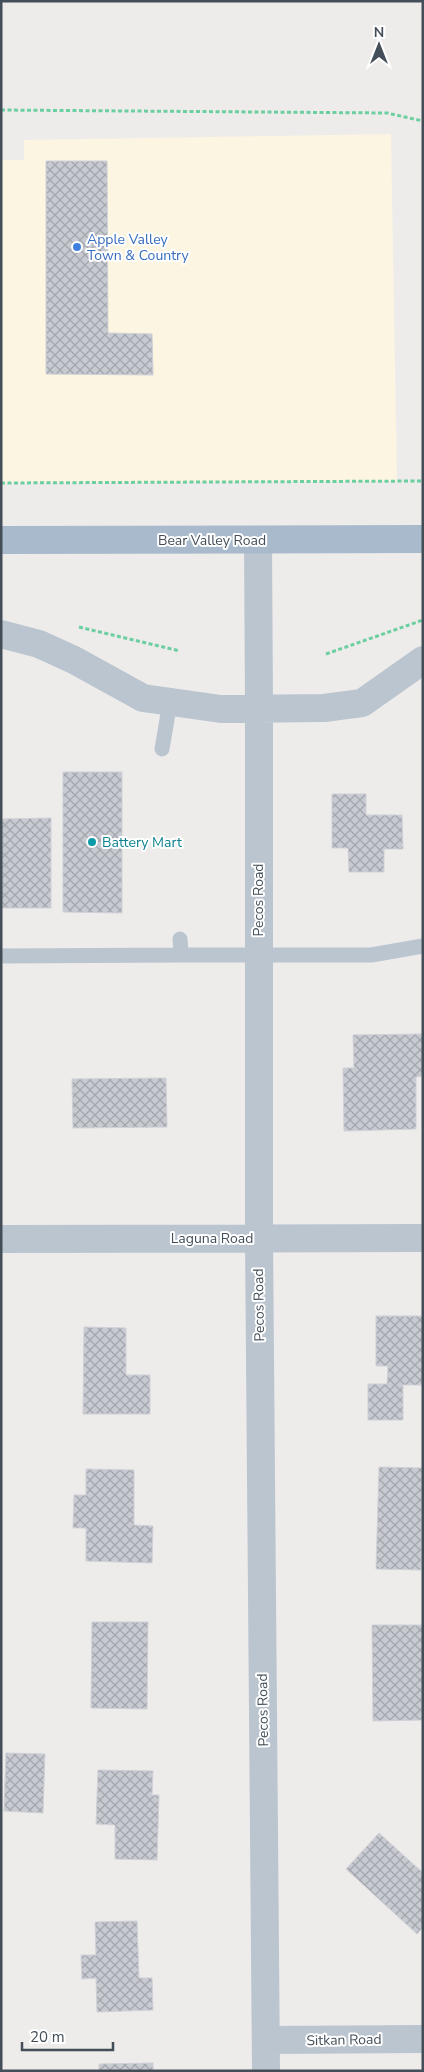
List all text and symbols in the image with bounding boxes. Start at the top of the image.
north arrow [354,20,404,70]
text: N [374,23,384,42]
place label: Apple Valley Town & Country [87,230,190,265]
marker: Apple Valley Town & Country [71,241,83,253]
street label: Bear Valley Road [158,531,266,550]
place label: Battery Mart [102,833,182,852]
marker: Battery Mart [86,836,98,848]
street label: Pecos Road [249,863,268,937]
street label: Laguna Road [171,1229,253,1248]
street label: Pecos Road [249,1268,269,1342]
street label: Pecos Road [253,1673,273,1747]
scale bar [22,2020,114,2052]
text: 20 m [30,2027,65,2047]
street label: Sitkan Road [306,2030,382,2050]

